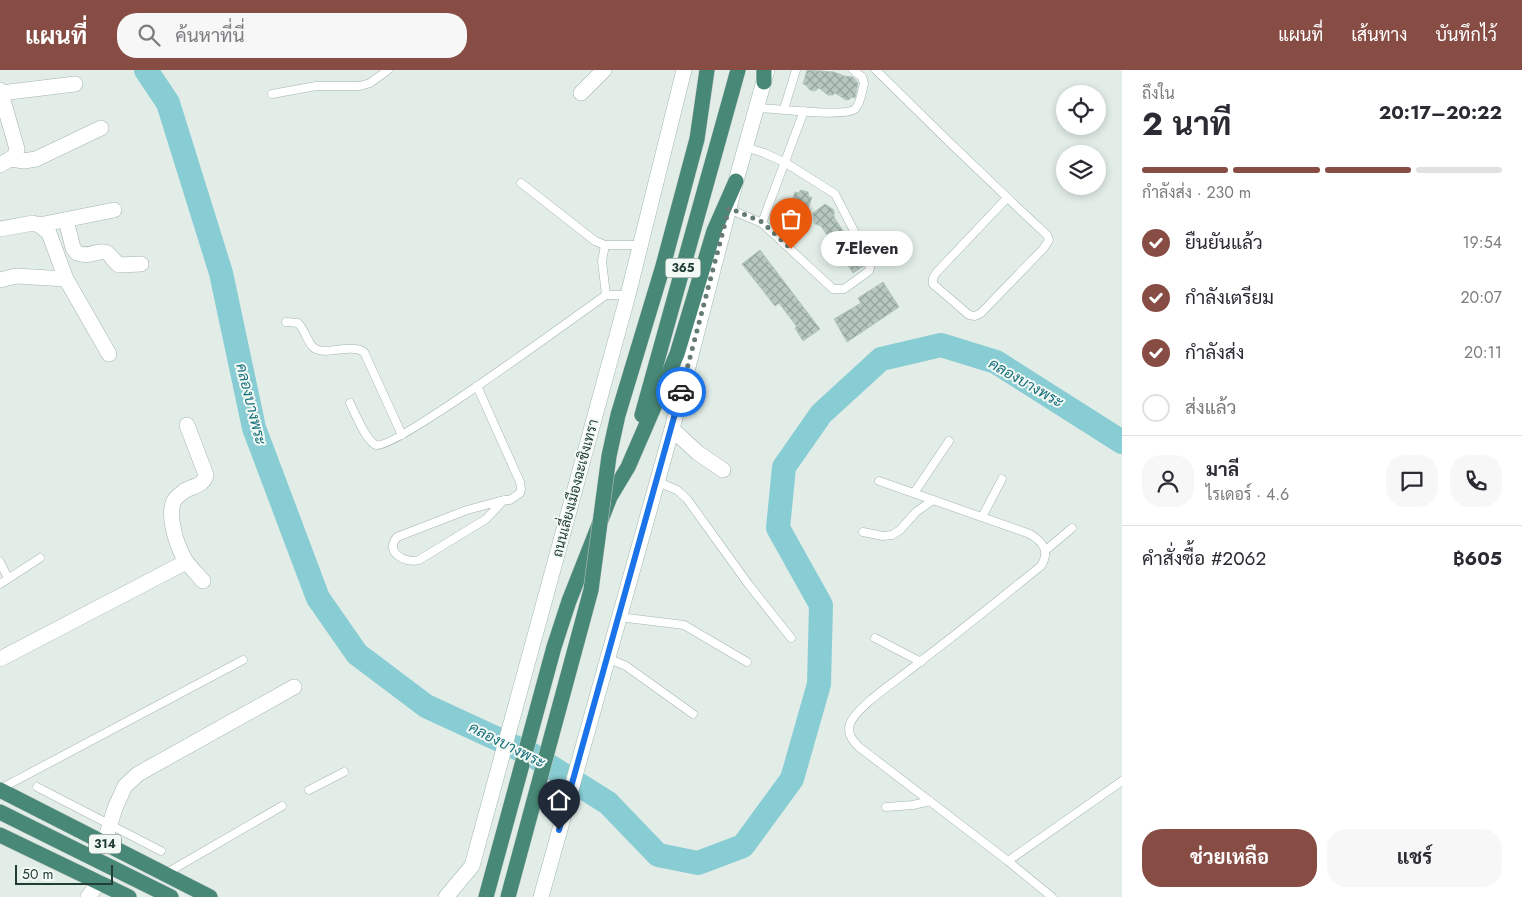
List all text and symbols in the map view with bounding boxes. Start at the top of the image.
search box [117,13,467,58]
text: แผนที่ [25,18,87,53]
icon: search [135,21,163,49]
text: ค้นหาที่นี่ [175,22,245,49]
text: แผนที่ [1278,22,1323,48]
text: เส้นทาง [1351,22,1407,48]
text: บันทึกไว้ [1435,22,1497,48]
text: ถึงใน [1142,82,1175,105]
map controls [1056,85,1106,195]
button: locate [1056,85,1106,135]
text: 20:17–20:22 [1379,99,1502,126]
text: 2 นาที [1142,101,1231,147]
button: layers [1056,145,1106,195]
text: กำลังส่ง · 230 m [1142,181,1251,204]
pin [770,198,812,249]
icon: bag [777,205,805,233]
icon: check [1142,229,1170,257]
text: ยืนยันแล้ว [1185,229,1263,256]
text: 19:54 [1462,231,1502,254]
callout: 7-Eleven [821,232,914,266]
text: 7-Eleven [836,237,898,260]
road number: 365 [666,258,700,278]
icon: check [1142,284,1170,312]
text: กำลังเตรียม [1185,284,1274,311]
text: 20:07 [1460,286,1502,309]
icon: check [1142,339,1170,367]
text: กำลังส่ง [1185,339,1244,366]
text: 20:11 [1464,341,1502,364]
water label: คลองบางพระ [984,353,1068,413]
water label: คลองบางพระ [230,361,272,447]
courier [656,367,706,417]
icon: car [667,378,695,406]
text: ส่งแล้ว [1185,394,1236,421]
street label: ถนนเลี่ยงเมืองฉะเชิงเทรา [545,416,603,559]
button: person [1142,455,1194,507]
button: chat [1386,455,1438,507]
button: phone [1450,455,1502,507]
text: มาลี [1206,456,1239,483]
text: ไรเดอร์ · 4.6 [1206,483,1289,506]
text: คำสั่งซื้อ #2062 [1142,545,1266,572]
text: ฿605 [1453,545,1502,572]
water label: คลองบางพระ [465,716,549,774]
pin [538,779,580,830]
icon: home [545,786,573,814]
button: ช่วยเหลือ [1142,829,1317,887]
button: แชร์ [1327,829,1502,887]
road number: 314 [89,834,121,854]
scale bar [15,862,112,885]
text: 50 m [22,864,53,884]

